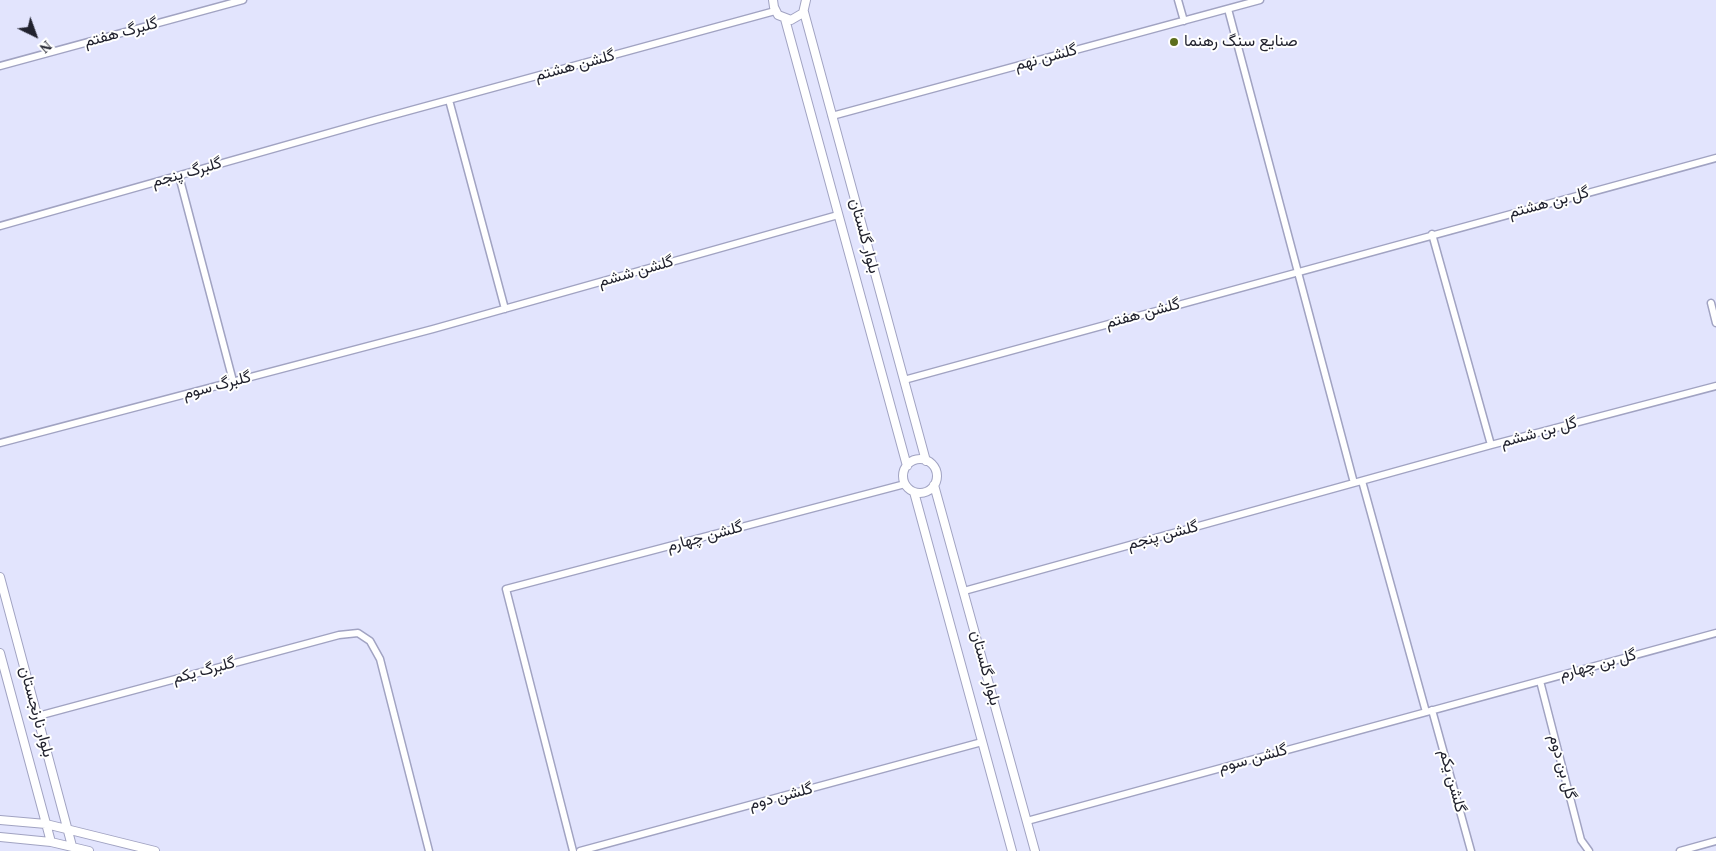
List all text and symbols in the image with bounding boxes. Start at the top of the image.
north arrow [10,10,60,60]
street label: گلبرگ هفتم [82,14,160,52]
place label: صنایع سنگ رهنما [1184,32,1298,52]
marker: صنایع سنگ رهنما [1168,36,1180,48]
text: N [37,38,54,55]
street label: گلشن نهم [1013,40,1079,76]
street label: گلشن هشتم [533,46,617,86]
street label: گلبرگ پنجم [150,154,224,192]
street label: گل بن هشتم [1507,183,1591,223]
street label: بلوار گلستان [845,196,883,276]
street label: گلشن ششم [596,252,676,292]
street label: گلشن هفتم [1104,295,1182,333]
street label: گلبرگ سوم [181,368,253,404]
street label: گل بن ششم [1499,414,1579,452]
street label: گلشن پنجم [1125,517,1201,555]
street label: گلشن چهارم [665,518,745,556]
street label: بلوار گلستان [966,628,1004,708]
street label: گل بن چهارم [1558,646,1638,684]
street label: گلبرگ یکم [171,653,237,689]
street label: بلوار نارنجستان [15,664,57,760]
street label: گل بن دوم [1544,732,1580,802]
street label: گلشن سوم [1216,741,1290,777]
street label: گلشن یکم [1434,747,1470,815]
street label: گلشن دوم [747,779,815,815]

